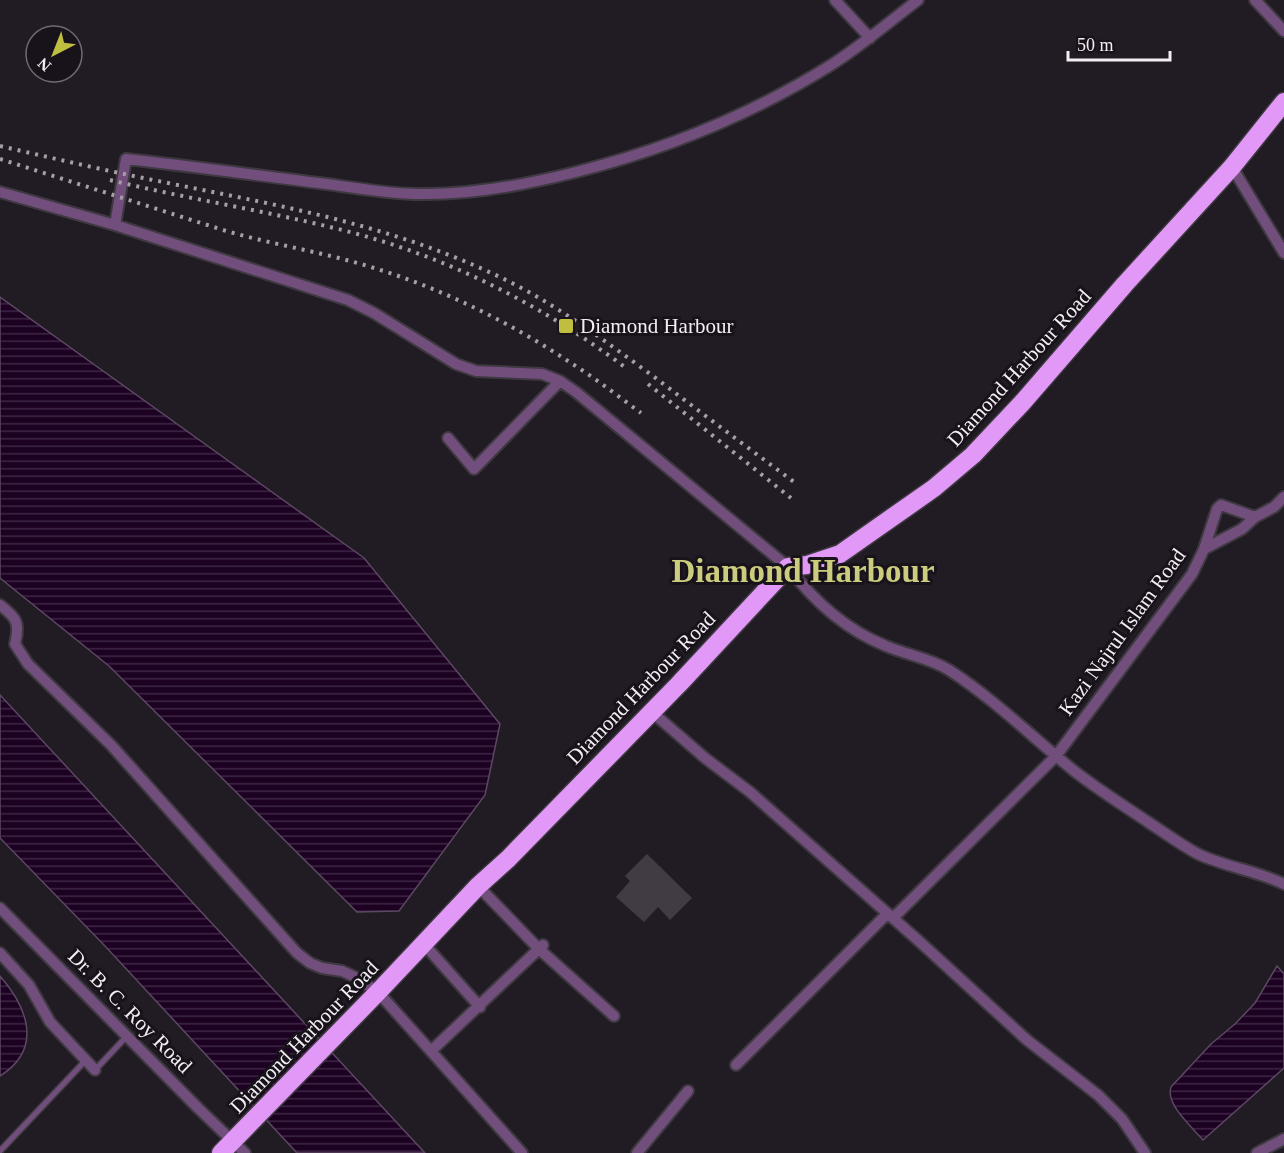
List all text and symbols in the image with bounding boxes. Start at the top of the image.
north arrow [24,24,84,84]
scale bar [1068,24,1170,62]
text: 50 m [1077,35,1114,55]
text: N [34,54,54,75]
street label: Diamond Harbour Road [942,284,1096,451]
place label: Diamond Harbour [580,314,733,338]
marker: Diamond Harbour [557,317,575,335]
street label: Kazi Najrul Islam Road [1054,544,1191,720]
district label: Diamond Harbour [671,553,935,589]
street label: Diamond Harbour Road [562,606,720,769]
street label: Dr. B. C. Roy Road [63,944,197,1078]
street label: Diamond Harbour Road [225,955,383,1118]

